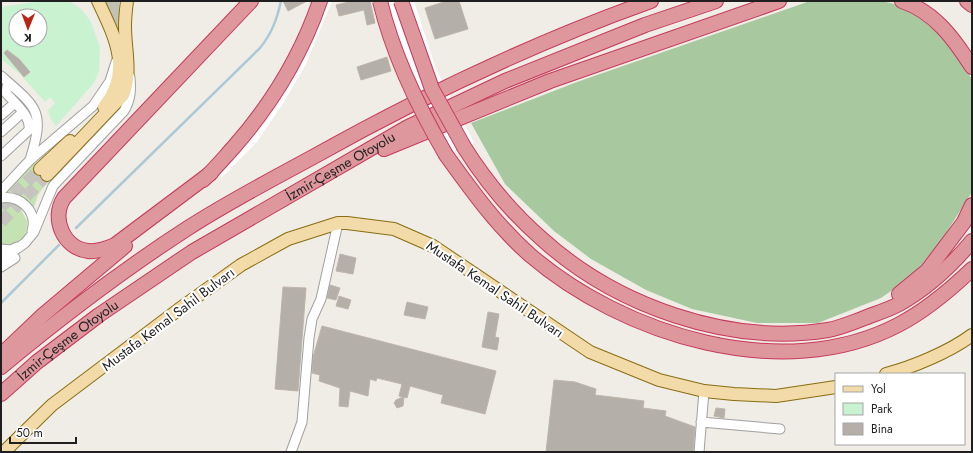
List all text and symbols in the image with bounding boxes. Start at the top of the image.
north arrow [8,8,48,48]
text: K [24,30,32,46]
street label: İzmir-Çeşme Otoyolu [282,127,399,205]
street label: Mustafa Kemal Sahil Bulvarı [422,236,568,342]
street label: Mustafa Kemal Sahil Bulvarı [97,262,239,376]
street label: İzmir-Çeşme Otoyolu [13,295,122,385]
legend [835,373,965,445]
text: Yol [871,380,886,398]
text: Park [871,400,893,418]
scale bar [10,419,76,445]
text: Bina [871,420,893,438]
text: 50 m [16,424,43,442]

